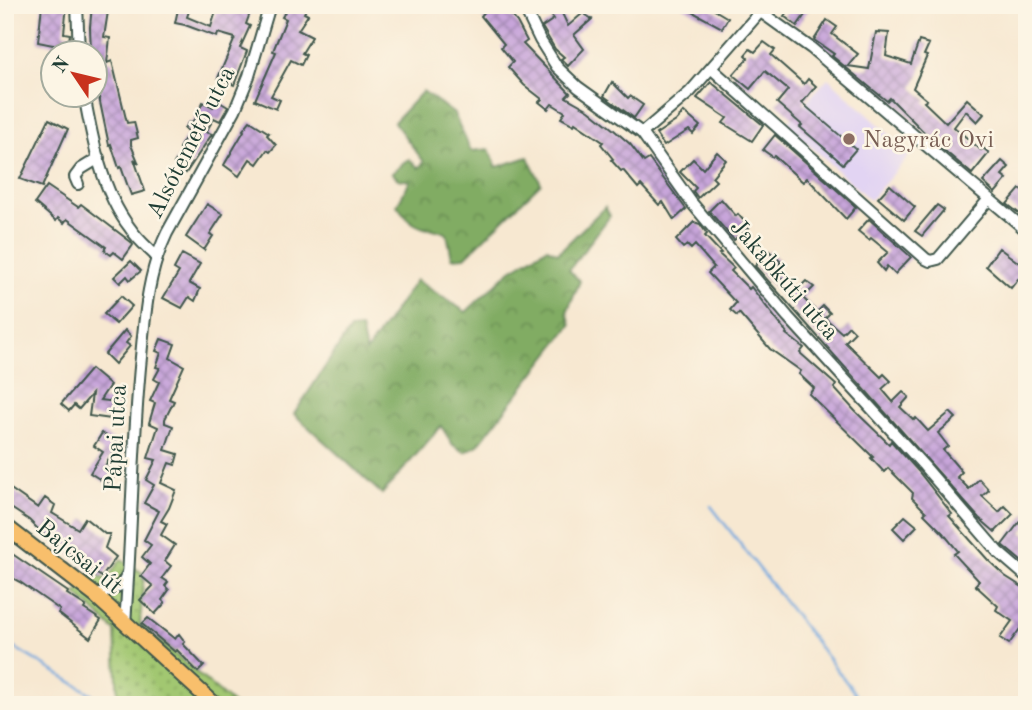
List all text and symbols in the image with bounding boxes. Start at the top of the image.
north arrow [38,38,108,108]
text: N [50,54,74,77]
street label: Alsótemető utca [143,63,240,223]
place label: Nagyrác Ovi [863,129,994,153]
marker: Nagyrác Ovi [841,131,857,147]
street label: Jakabkúti utca [725,215,842,346]
street label: Pápai utca [102,383,132,493]
street label: Bajcsai út [31,516,126,599]

